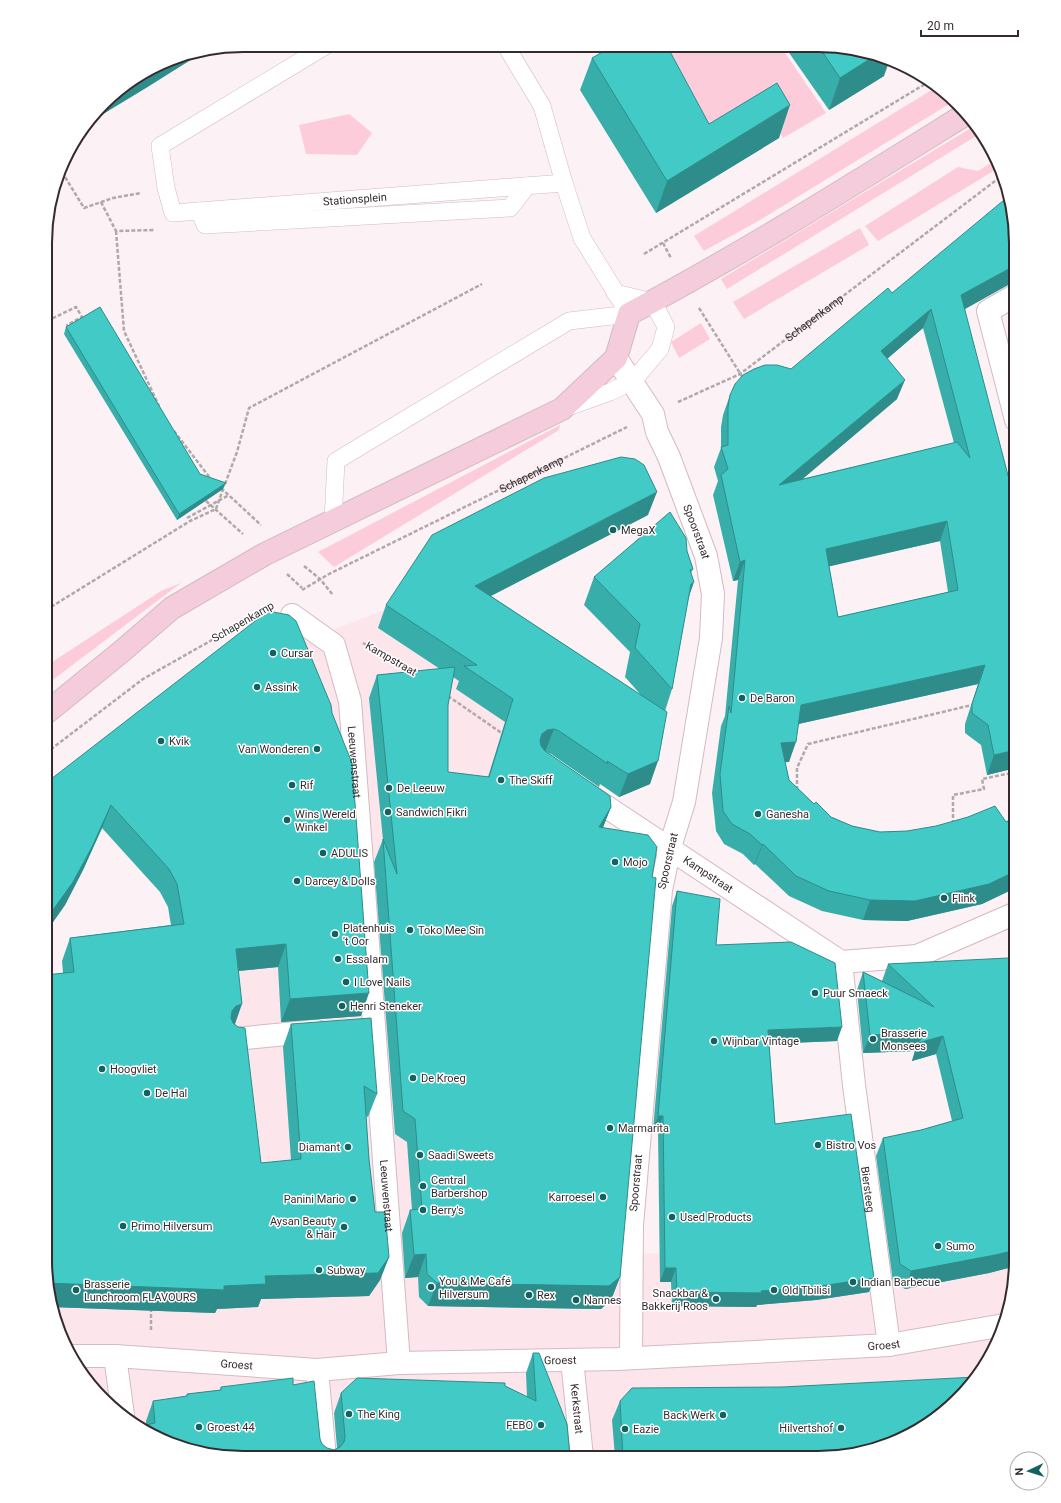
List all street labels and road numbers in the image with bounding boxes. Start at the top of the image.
street label: Stationsplein [323,190,387,208]
street label: Schapenkamp [782,292,846,344]
street label: Schapenkamp [497,453,566,495]
street label: Spoorstraat [681,503,713,560]
street label: Schapenkamp [210,599,276,645]
street label: Kampstraat [363,639,419,679]
street label: Leeuwenstraat [345,725,364,799]
street label: Spoorstraat [655,831,681,890]
street label: Kampstraat [681,853,736,896]
street label: Spoorstraat [627,1153,645,1212]
street label: Leeuwenstraat [377,1159,396,1233]
street label: Biersteeg [859,1166,878,1213]
street label: Groest [867,1337,901,1353]
street label: Groest [544,1353,577,1367]
street label: Groest [220,1357,254,1372]
street label: Kerkstraat [568,1383,586,1435]

